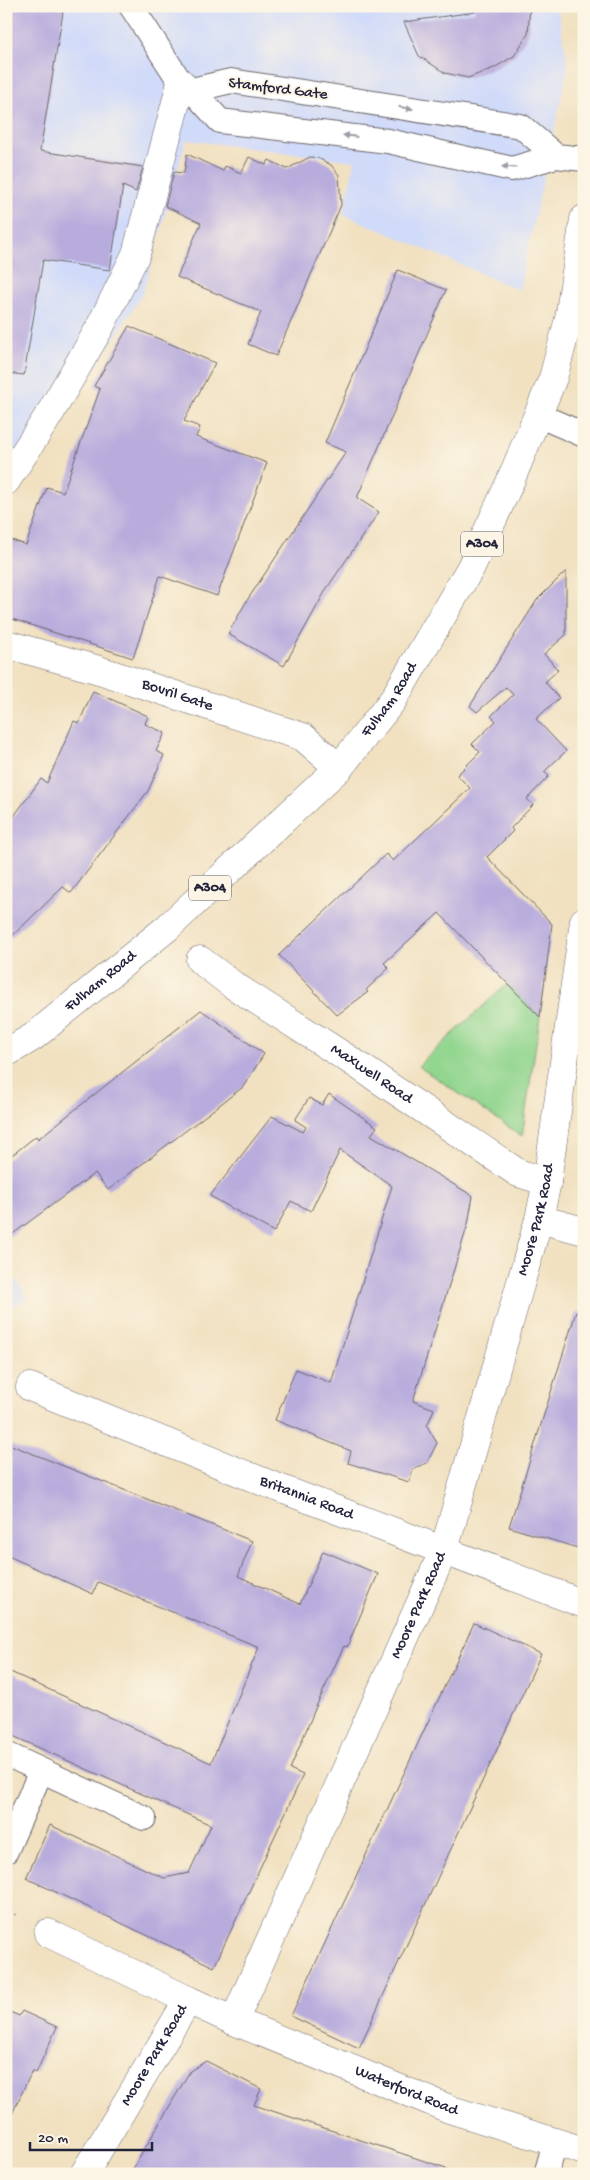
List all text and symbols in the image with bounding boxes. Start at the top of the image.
street label: Stamford Gate [227,74,330,106]
one-way arrow [399,105,415,113]
one-way arrow [341,132,357,140]
one-way arrow [500,163,516,171]
road number: A304 [461,532,503,556]
street label: Fulham Road [357,658,423,742]
street label: Bovril Gate [138,675,216,716]
road number: A304 [189,876,231,900]
street label: Fulham Road [61,946,142,1017]
street label: Maxwell Road [326,1040,417,1110]
street label: Moore Park Road [514,1161,559,1278]
street label: Britannia Road [256,1471,358,1525]
street label: Moore Park Road [387,1548,452,1662]
street label: Moore Park Road [117,2000,193,2110]
street label: Waterford Road [352,2062,462,2121]
scale bar [30,2120,152,2152]
text: 20 m [38,2130,68,2148]

